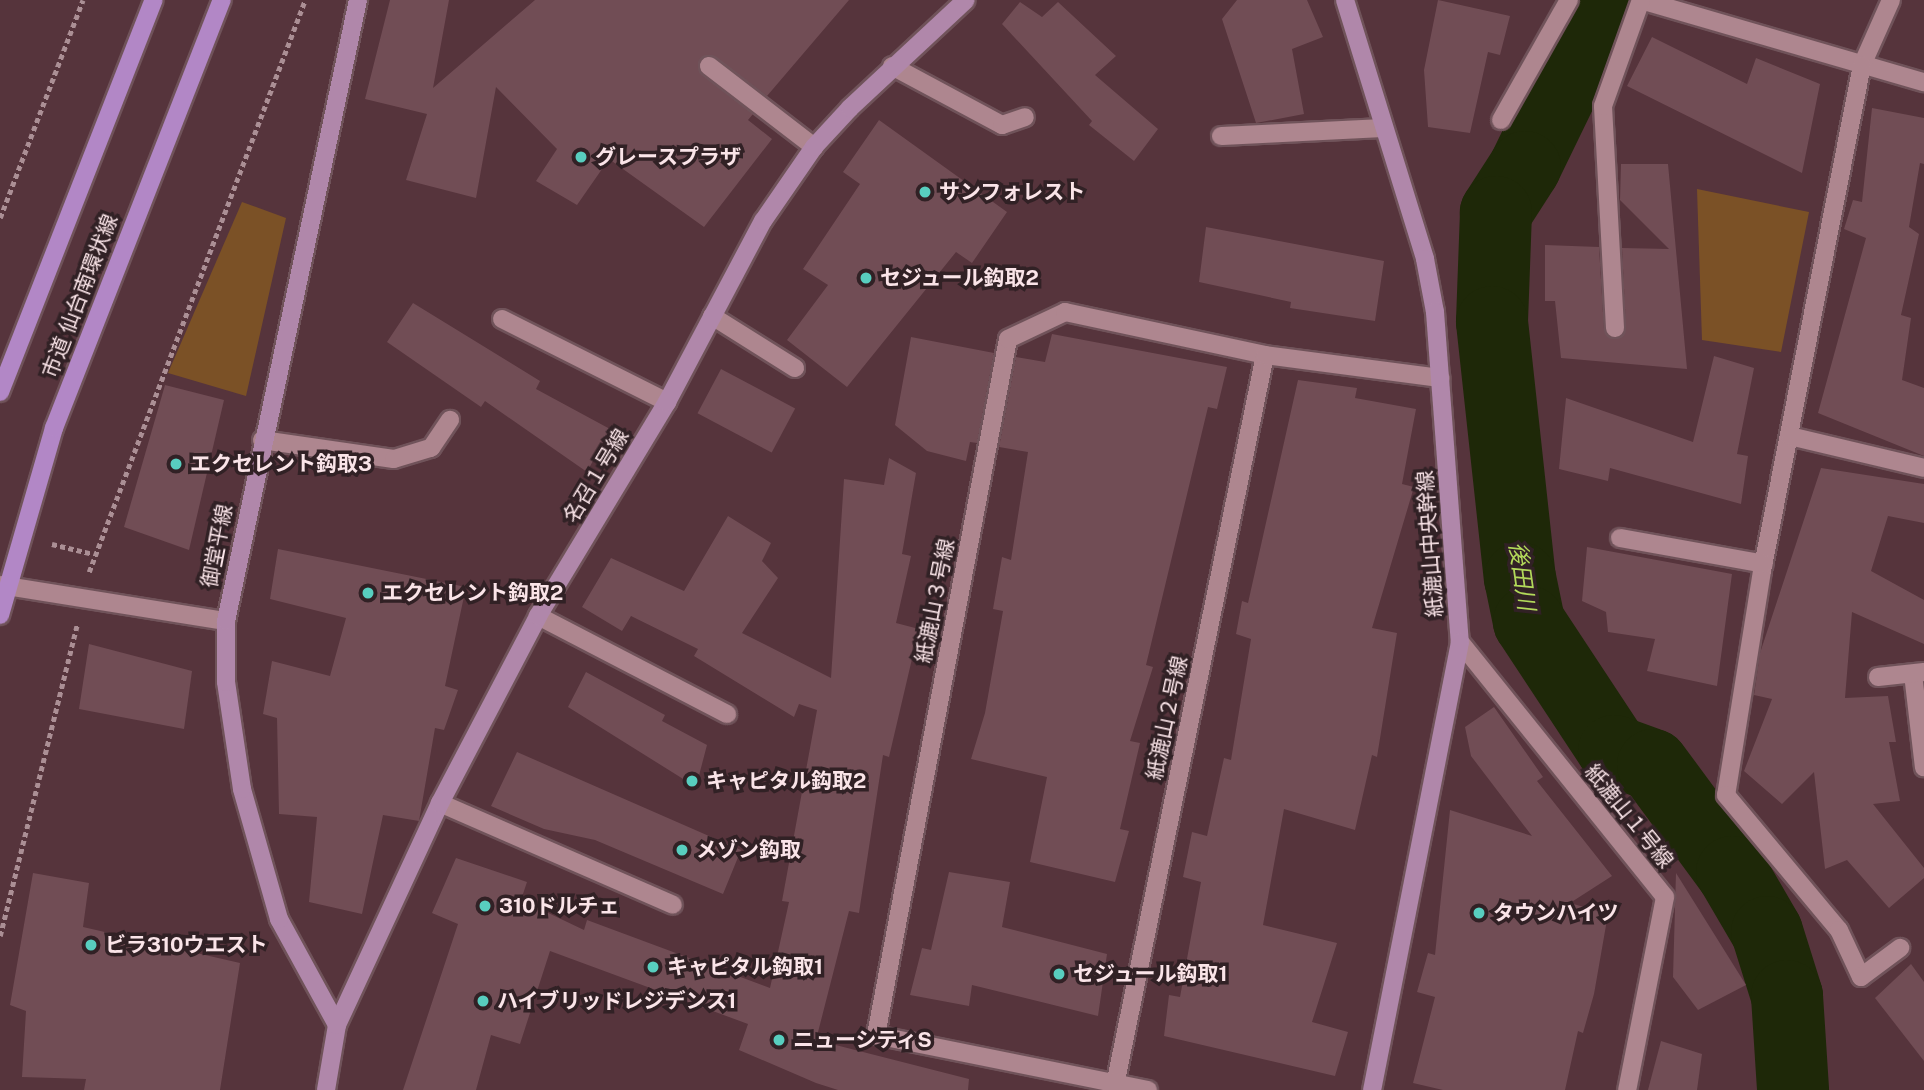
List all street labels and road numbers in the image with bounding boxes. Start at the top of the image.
street label: 市道 仙台南環状線 [37,211,123,381]
street label: 名召１号線 [558,425,634,527]
street label: 紙漉山中央幹線 [1412,470,1448,618]
street label: 御堂平線 [197,502,237,590]
street label: 紙漉山３号線 [911,537,959,665]
street label: 紙漉山２号線 [1142,654,1192,782]
street label: 紙漉山１号線 [1580,759,1678,873]

